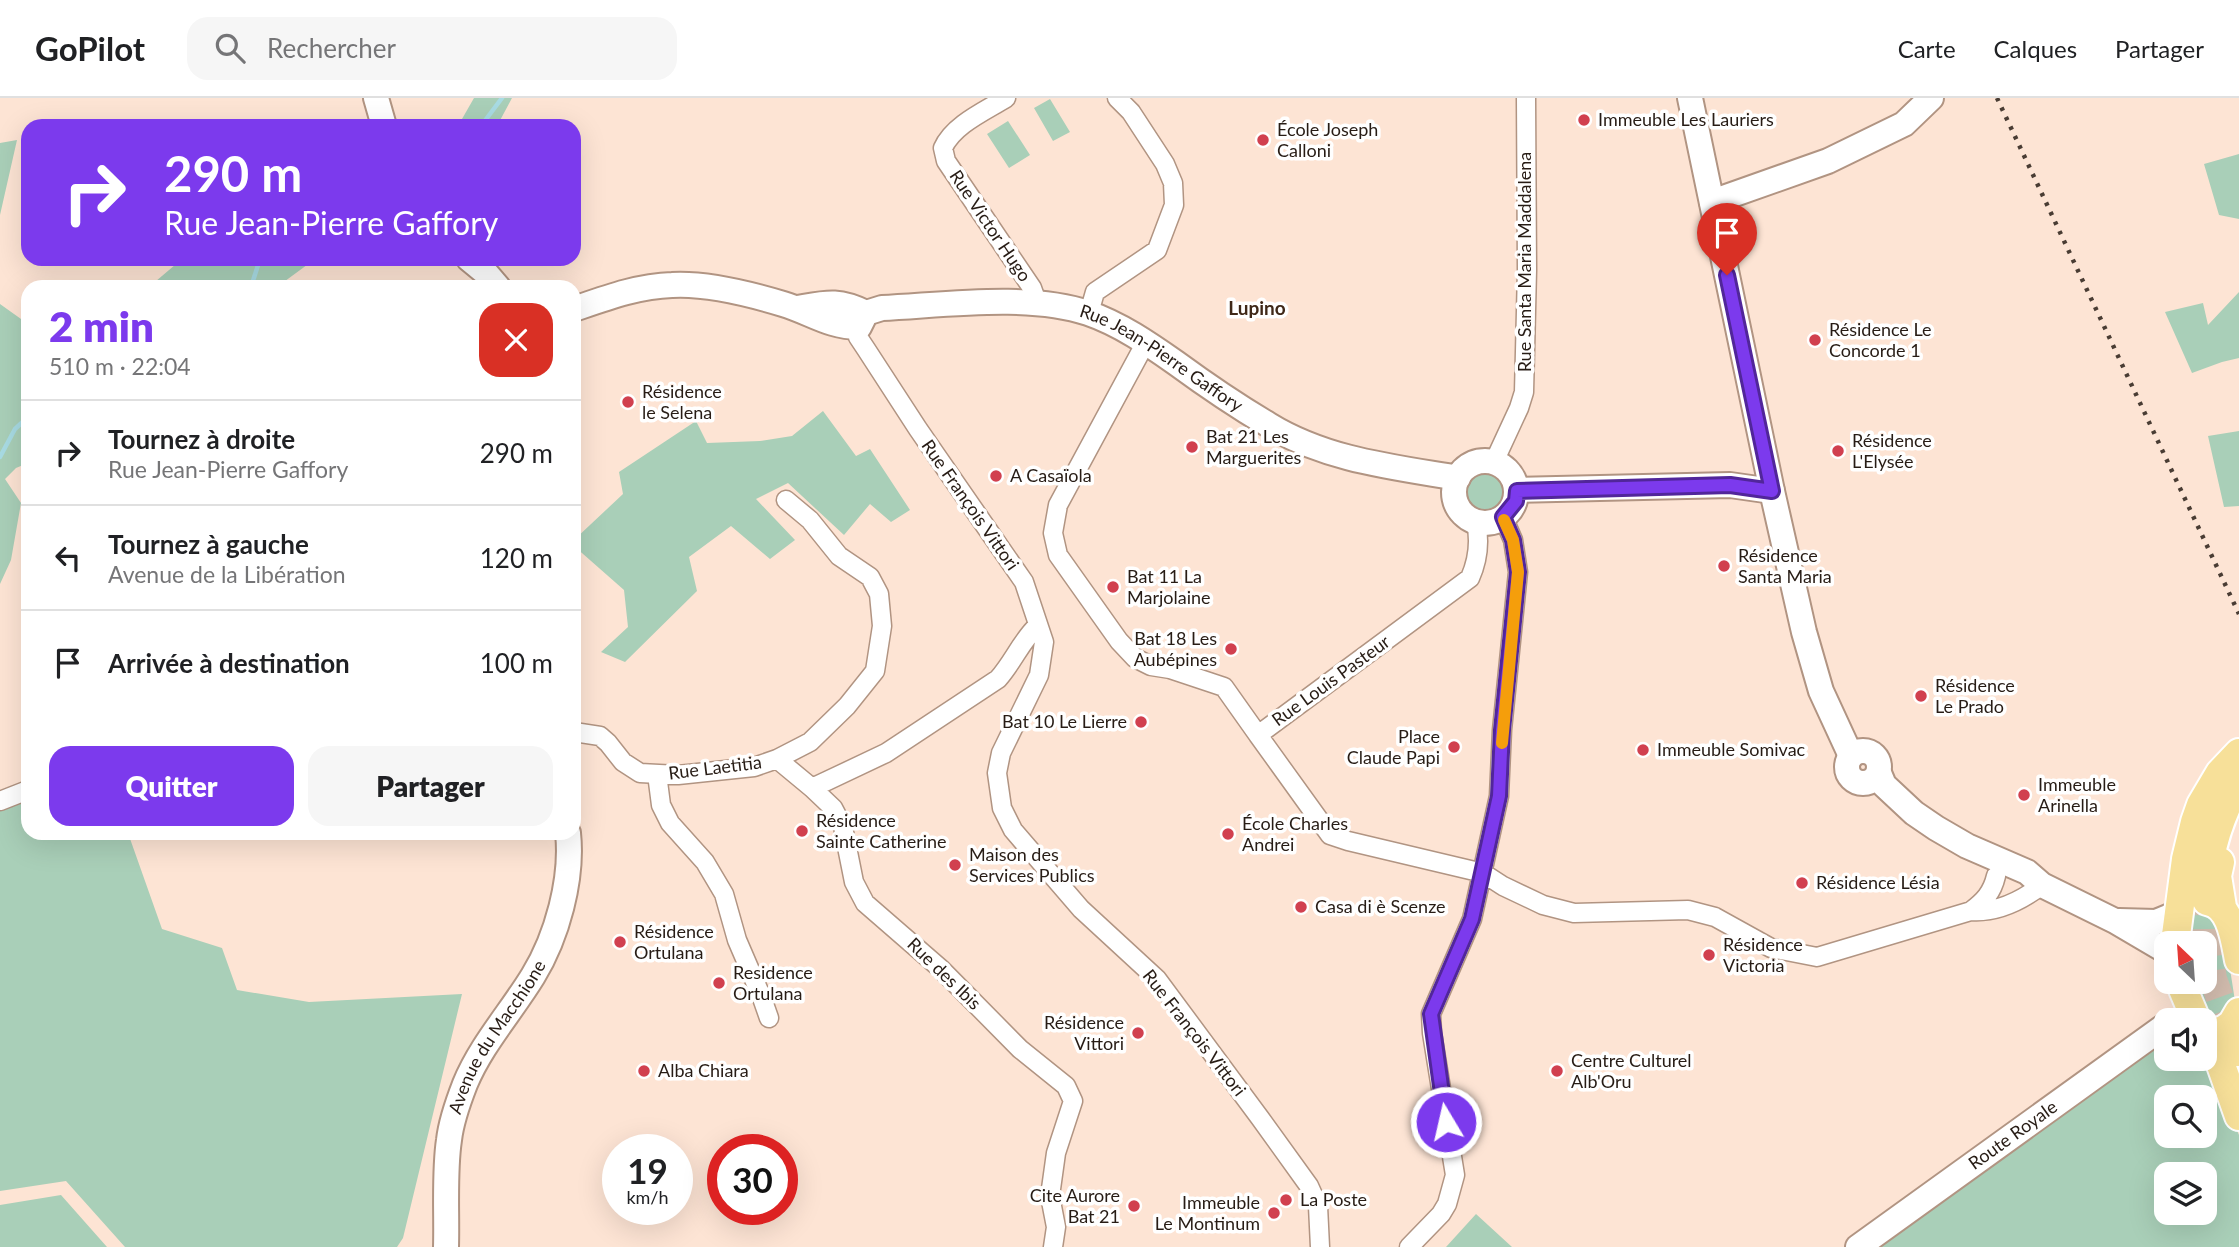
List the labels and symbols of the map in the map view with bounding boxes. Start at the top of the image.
place label: Immeuble Les Lauriers [1598,108,1774,130]
marker: Immeuble Les Lauriers [1576,112,1592,128]
place label: École Joseph Calloni [1277,118,1378,161]
marker: École Joseph Calloni [1255,132,1271,148]
street label: Rue Santa Maria Maddalena [1513,152,1535,372]
street label: Rue Victor Hugo [945,165,1036,285]
pin [1697,203,1757,275]
district label: Lupino [1228,296,1286,319]
street label: Rue Jean-Pierre Gaffory [1077,299,1248,416]
place label: Résidence Le Concorde 1 [1829,318,1932,361]
marker: Résidence Le Concorde 1 [1807,332,1823,348]
place label: Résidence le Selena [642,380,722,423]
marker: Résidence le Selena [620,394,636,410]
place label: Bat 21 Les Marguerites [1206,425,1301,468]
place label: Résidence L'Elysée [1852,429,1932,472]
street label: Rue François Vittori [918,435,1024,574]
marker: Bat 21 Les Marguerites [1184,439,1200,455]
marker: Résidence L'Elysée [1830,443,1846,459]
place label: A Casaïola [1010,464,1092,486]
marker: A Casaïola [988,468,1004,484]
place label: Résidence Santa Maria [1738,544,1832,587]
marker: Résidence Santa Maria [1716,558,1732,574]
place label: Bat 11 La Marjolaine [1127,565,1211,608]
marker: Bat 11 La Marjolaine [1105,579,1121,595]
place label: Bat 18 Les Aubépines [1134,627,1217,670]
street label: Rue Louis Pasteur [1267,630,1394,730]
marker: Bat 18 Les Aubépines [1223,641,1239,657]
place label: Résidence Le Prado [1935,674,2015,717]
marker: Résidence Le Prado [1913,688,1929,704]
place label: Bat 10 Le Lierre [1002,710,1127,732]
marker: Bat 10 Le Lierre [1133,714,1149,730]
place label: Place Claude Papi [1347,725,1440,768]
place label: Immeuble Somivac [1657,738,1806,760]
marker: Place Claude Papi [1446,739,1462,755]
marker: Immeuble Somivac [1635,742,1651,758]
street label: Rue Laetitia [667,750,763,784]
place label: Immeuble Arinella [2038,773,2116,816]
marker: Immeuble Arinella [2016,787,2032,803]
place label: Résidence Sainte Catherine [816,809,947,852]
place label: École Charles Andrei [1242,812,1348,855]
marker: Résidence Sainte Catherine [794,823,810,839]
marker: École Charles Andrei [1220,826,1236,842]
place label: Maison des Services Publics [969,843,1095,886]
marker: Maison des Services Publics [947,857,963,873]
place label: Résidence Lésia [1816,871,1940,893]
marker: Résidence Lésia [1794,875,1810,891]
place label: Casa di è Scenze [1315,895,1446,917]
marker: Casa di è Scenze [1293,899,1309,915]
place label: Résidence Ortulana [634,920,714,963]
north arrow [2154,931,2217,994]
street label: Rue des Ibis [903,933,986,1014]
place label: Résidence Victoria [1723,933,1803,976]
marker: Résidence Ortulana [612,934,628,950]
marker: Résidence Victoria [1701,947,1717,963]
street label: Avenue du Macchione [443,956,550,1117]
place label: Residence Ortulana [733,961,813,1004]
street label: Rue François Vittori [1139,965,1251,1100]
marker: Residence Ortulana [711,975,727,991]
place label: Résidence Vittori [1044,1011,1124,1054]
marker: Résidence Vittori [1130,1025,1146,1041]
place label: Centre Culturel Alb'Oru [1571,1049,1692,1092]
place label: Alba Chiara [658,1059,749,1081]
marker: Alba Chiara [636,1063,652,1079]
marker: Centre Culturel Alb'Oru [1549,1063,1565,1079]
position arrow [1409,1085,1483,1159]
street label: Route Royale [1964,1095,2061,1174]
speed limit sign: 30 [707,1134,798,1225]
place label: Cite Aurore Bat 21 [1030,1184,1120,1227]
place label: La Poste [1300,1188,1367,1210]
place label: Immeuble Le Montinum [1155,1191,1260,1234]
marker: La Poste [1278,1192,1294,1208]
marker: Cite Aurore Bat 21 [1126,1198,1142,1214]
marker: Immeuble Le Montinum [1266,1205,1282,1221]

